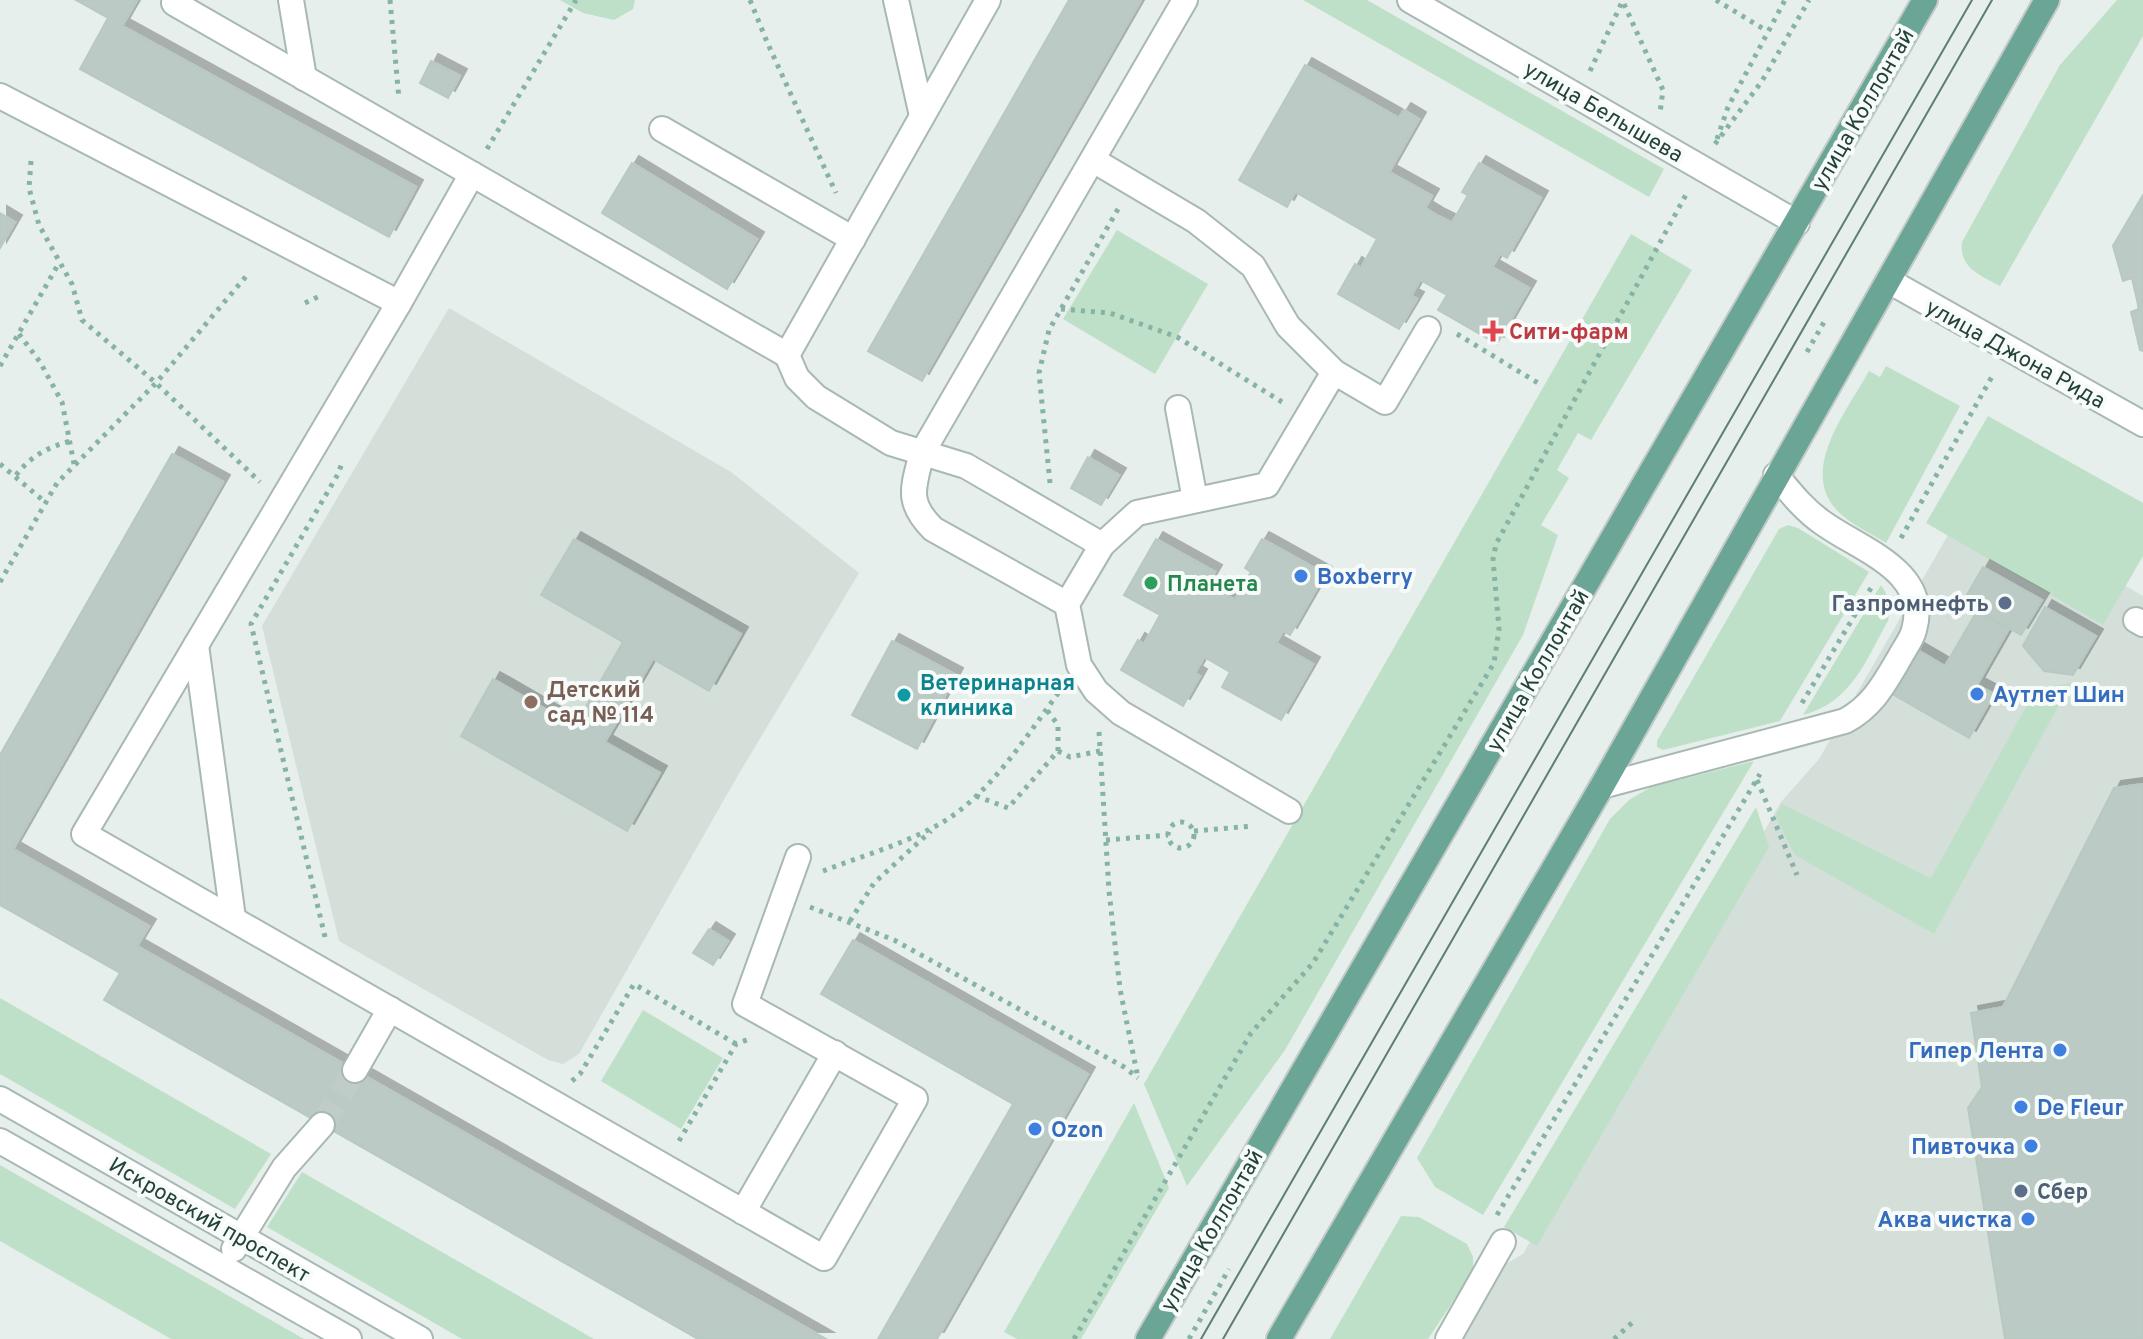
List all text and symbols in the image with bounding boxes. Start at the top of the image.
street label: улица Коллонтай [1807,25,1921,196]
street label: улица Белышева [1518,57,1687,170]
street label: улица Джона Рида [1920,295,2109,416]
place label: Сити-фарм [1509,320,1629,347]
marker: Сити-фарм [1484,322,1502,340]
place label: Boxberry [1317,565,1413,592]
marker: Boxberry [1292,567,1310,585]
place label: Планета [1167,572,1258,599]
marker: Планета [1142,574,1160,592]
street label: улица Коллонтай [1482,586,1596,757]
place label: Газпромнефть [1831,592,1989,619]
marker: Газпромнефть [1996,594,2014,612]
place label: Ветеринарная клиника [920,671,1075,723]
place label: Детский сад № 114 [547,678,654,730]
place label: Аутлет Шин [1993,683,2125,710]
marker: Аутлет Шин [1968,685,1986,703]
marker: Ветеринарная клиника [895,686,913,704]
marker: Детский сад № 114 [522,693,540,711]
place label: Гипер Лента [1908,1039,2044,1066]
marker: Гипер Лента [2051,1041,2069,1059]
place label: De Fleur [2037,1096,2124,1123]
marker: De Fleur [2012,1098,2030,1116]
place label: Ozon [1051,1118,1104,1145]
marker: Ozon [1026,1120,1044,1138]
place label: Пивточка [1911,1135,2015,1162]
marker: Пивточка [2022,1137,2040,1155]
street label: улица Коллонтай [1156,1146,1270,1317]
street label: Искровский проспект [103,1153,314,1290]
place label: Сбер [2037,1180,2088,1207]
marker: Сбер [2012,1182,2030,1200]
place label: Аква чистка [1878,1208,2012,1235]
marker: Аква чистка [2019,1210,2037,1228]

